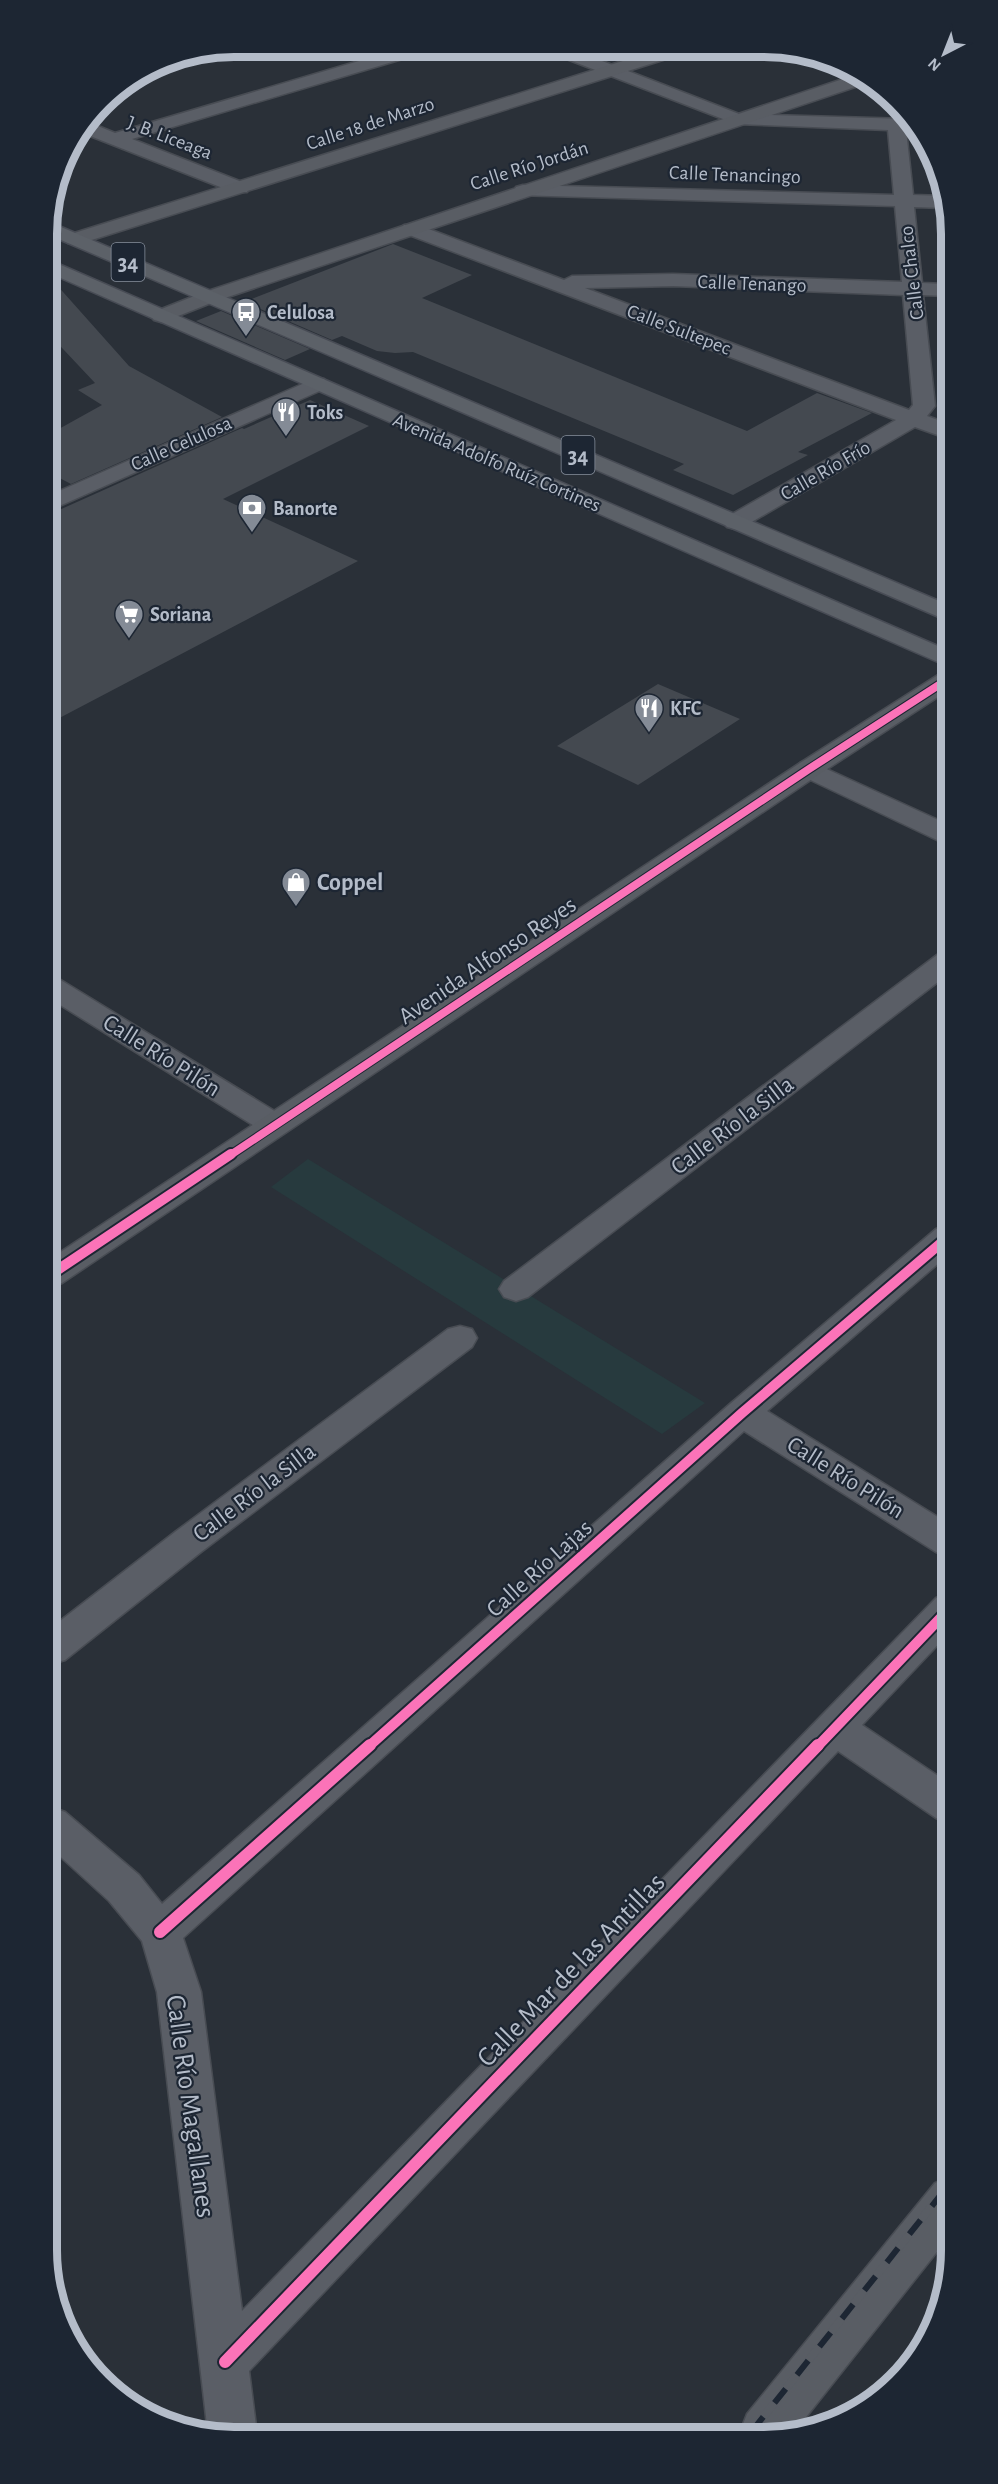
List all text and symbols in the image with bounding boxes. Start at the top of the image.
north arrow [914,24,974,84]
text: N [925,55,944,74]
street label: Calle 18 de Marzo [304,94,437,154]
street label: J. B. Liceaga [124,113,215,163]
street label: Calle Río Jordán [468,137,591,194]
street label: Calle Tenancingo [669,163,801,187]
street label: Calle Chalco [896,225,928,321]
road number: 34 [112,243,144,281]
street label: Calle Tenango [697,272,807,296]
bus stop icon: Celulosa [230,296,262,338]
street label: Calle Sultepec [624,301,733,359]
place label: Celulosa [267,303,335,323]
restaurant icon: Toks [270,396,302,438]
place label: Toks [307,403,344,423]
street label: Avenida Adolfo Ruíz Cortines [390,410,603,516]
street label: Calle Celulosa [128,413,235,475]
road number: 34 [562,436,594,474]
street label: Calle Río Frío [777,437,874,505]
bank icon: Banorte [236,492,268,534]
place label: Banorte [273,499,338,519]
supermarket icon: Soriana [113,598,145,640]
place label: Soriana [150,605,212,625]
restaurant icon: KFC [633,692,665,734]
place label: KFC [670,699,702,719]
shop icon: Coppel [280,866,312,908]
place label: Coppel [317,871,383,895]
street label: Avenida Alfonso Reyes [394,893,581,1029]
street label: Calle Río Pilón [99,1010,224,1101]
street label: Calle Río la Silla [667,1072,798,1179]
street label: Calle Río Pilón [783,1432,908,1523]
street label: Calle Río la Silla [189,1439,320,1546]
street label: Calle Río Lajas [482,1515,597,1622]
street label: Calle Mar de las Antillas [472,1868,671,2073]
street label: Calle Río Magallanes [161,1993,220,2219]

